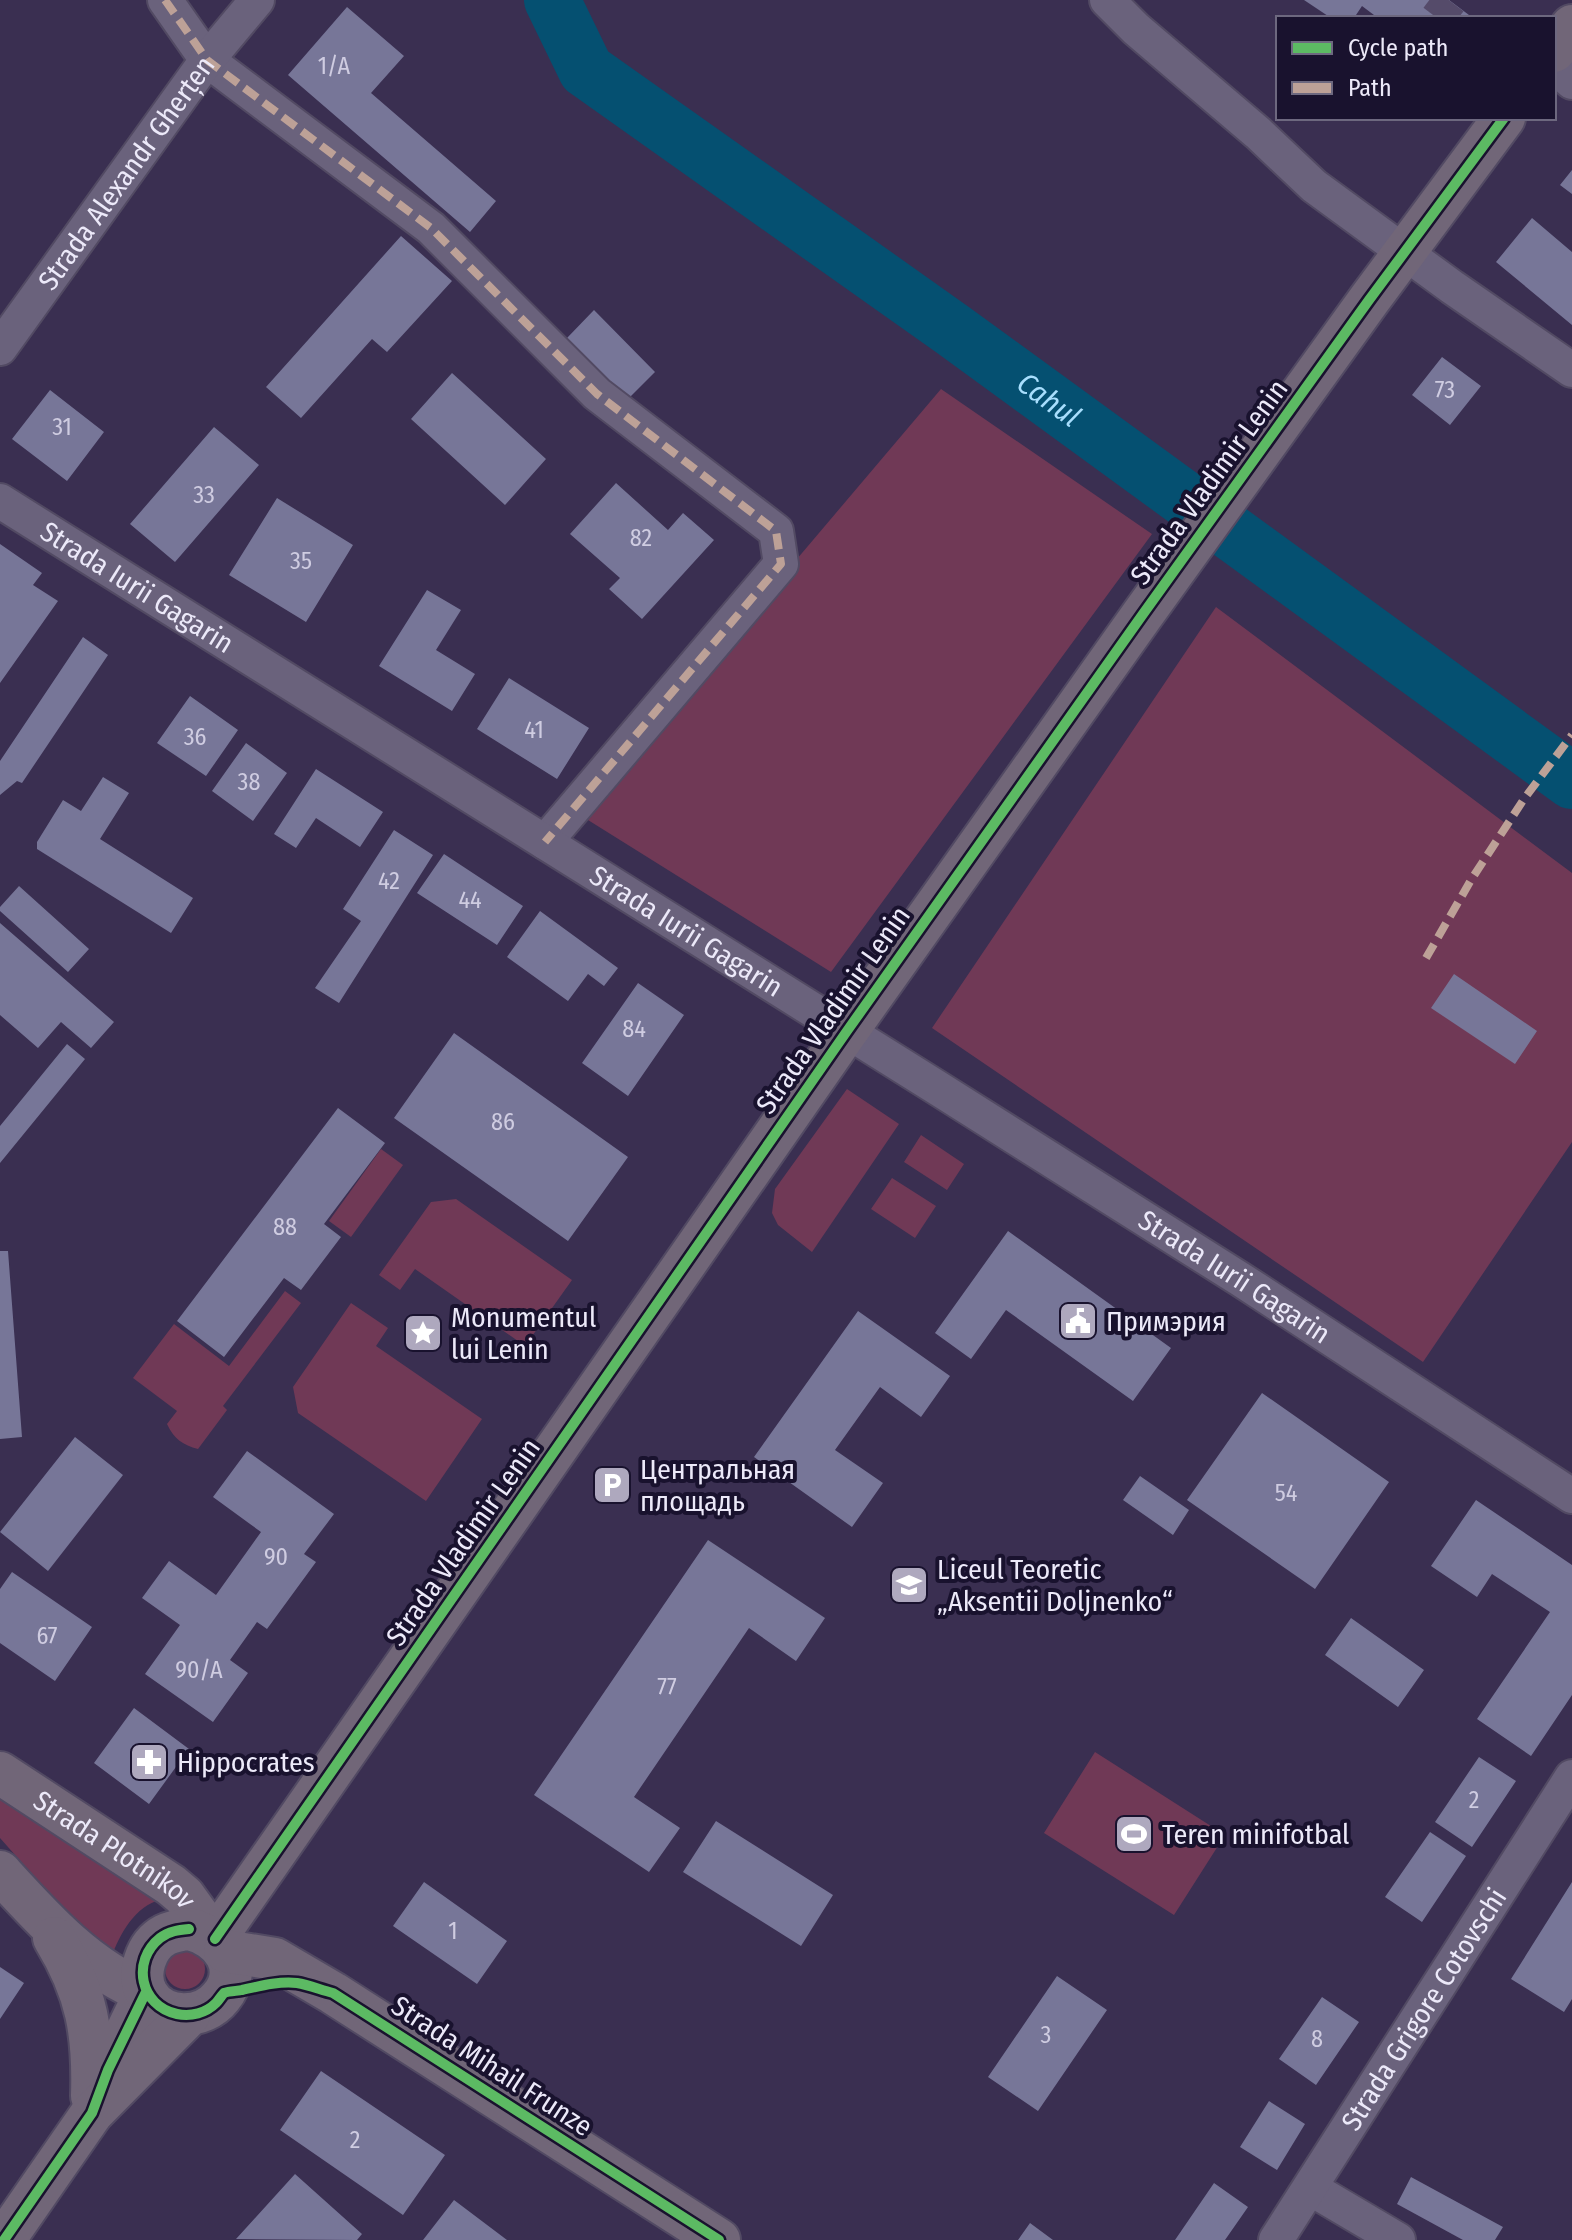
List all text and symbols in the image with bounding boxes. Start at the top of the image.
legend [1276,16,1556,120]
text: Cycle path [1348,34,1448,62]
street label: Strada Alexandr Gherțen [31,49,221,296]
house number: 1/A [318,52,351,80]
text: Path [1348,74,1392,102]
water label: Cahul [1010,365,1087,435]
street label: Strada Vladimir Lenin [1124,373,1294,591]
house number: 73 [1435,376,1455,404]
house number: 31 [52,413,72,441]
house number: 33 [193,481,215,509]
street label: Strada Iurii Gagarin [35,514,240,660]
house number: 82 [630,524,652,552]
house number: 35 [290,547,312,575]
house number: 41 [524,716,544,744]
house number: 36 [184,723,206,751]
house number: 38 [238,768,260,796]
street label: Strada Iurii Gagarin [584,858,789,1003]
house number: 42 [378,867,400,895]
house number: 44 [458,886,482,914]
street label: Strada Vladimir Lenin [749,900,917,1120]
house number: 84 [622,1015,646,1043]
house number: 86 [491,1108,515,1136]
street label: Strada Iurii Gagarin [1133,1203,1337,1350]
house number: 88 [273,1213,297,1241]
public building icon: Примэрия [1057,1300,1099,1342]
place label: Monumentul lui Lenin [451,1301,596,1366]
place label: Примэрия [1106,1305,1226,1338]
place icon: Monumentul lui Lenin [402,1312,444,1354]
street label: Strada Vladimir Lenin [379,1432,547,1652]
place label: Центральная площадь [640,1453,795,1518]
parking icon: Центральная площадь [591,1464,633,1506]
house number: 54 [1275,1479,1297,1507]
house number: 90 [264,1543,288,1571]
place label: Liceul Teoretic „Aksentii Doljnenko“ [937,1553,1173,1618]
school or university icon: Liceul Teoretic „Aksentii Doljnenko“ [888,1564,930,1606]
house number: 67 [36,1622,58,1650]
house number: 90/A [175,1656,223,1684]
house number: 77 [657,1673,677,1701]
pharmacy icon: Hippocrates [128,1741,170,1783]
place label: Hippocrates [177,1746,315,1779]
street label: Strada Plotnikov [28,1783,204,1915]
house number: 2 [1469,1786,1479,1814]
sports icon: Teren minifotbal [1113,1813,1155,1855]
place label: Teren minifotbal [1162,1818,1349,1851]
street label: Strada Grigore Cotovschi [1334,1882,1513,2136]
house number: 1 [448,1917,458,1945]
street label: Strada Mihail Frunze [385,1989,599,2143]
house number: 3 [1041,2021,1051,2049]
house number: 8 [1311,2025,1323,2053]
house number: 2 [350,2126,360,2154]

